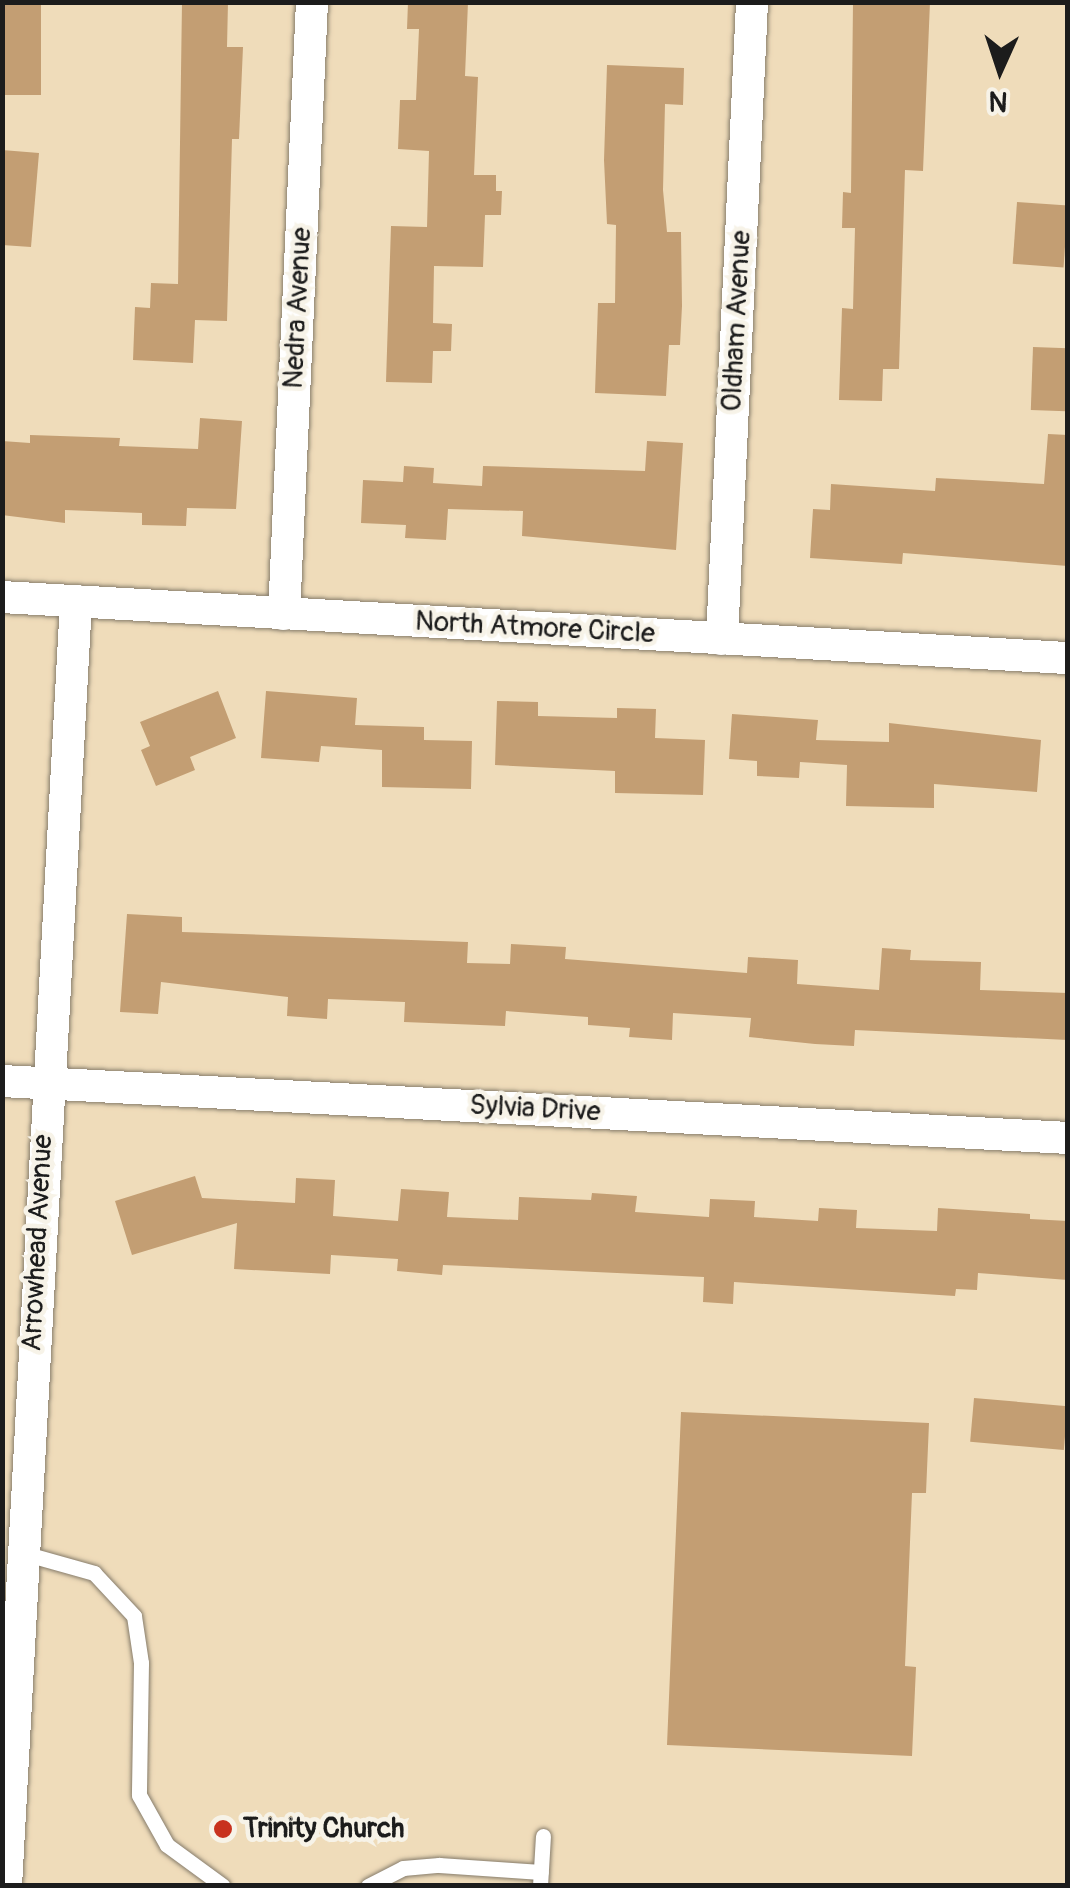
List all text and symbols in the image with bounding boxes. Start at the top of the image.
north arrow [950,20,1050,120]
text: N [988,82,1009,118]
street label: Nedra Avenue [277,226,319,390]
street label: Oldham Avenue [715,230,759,412]
street label: North Atmore Circle [414,605,656,651]
street label: Sylvia Drive [469,1089,601,1129]
street label: Arrowhead Avenue [16,1134,60,1352]
place label: Trinity Church [243,1812,404,1846]
marker: Trinity Church [212,1818,234,1840]

